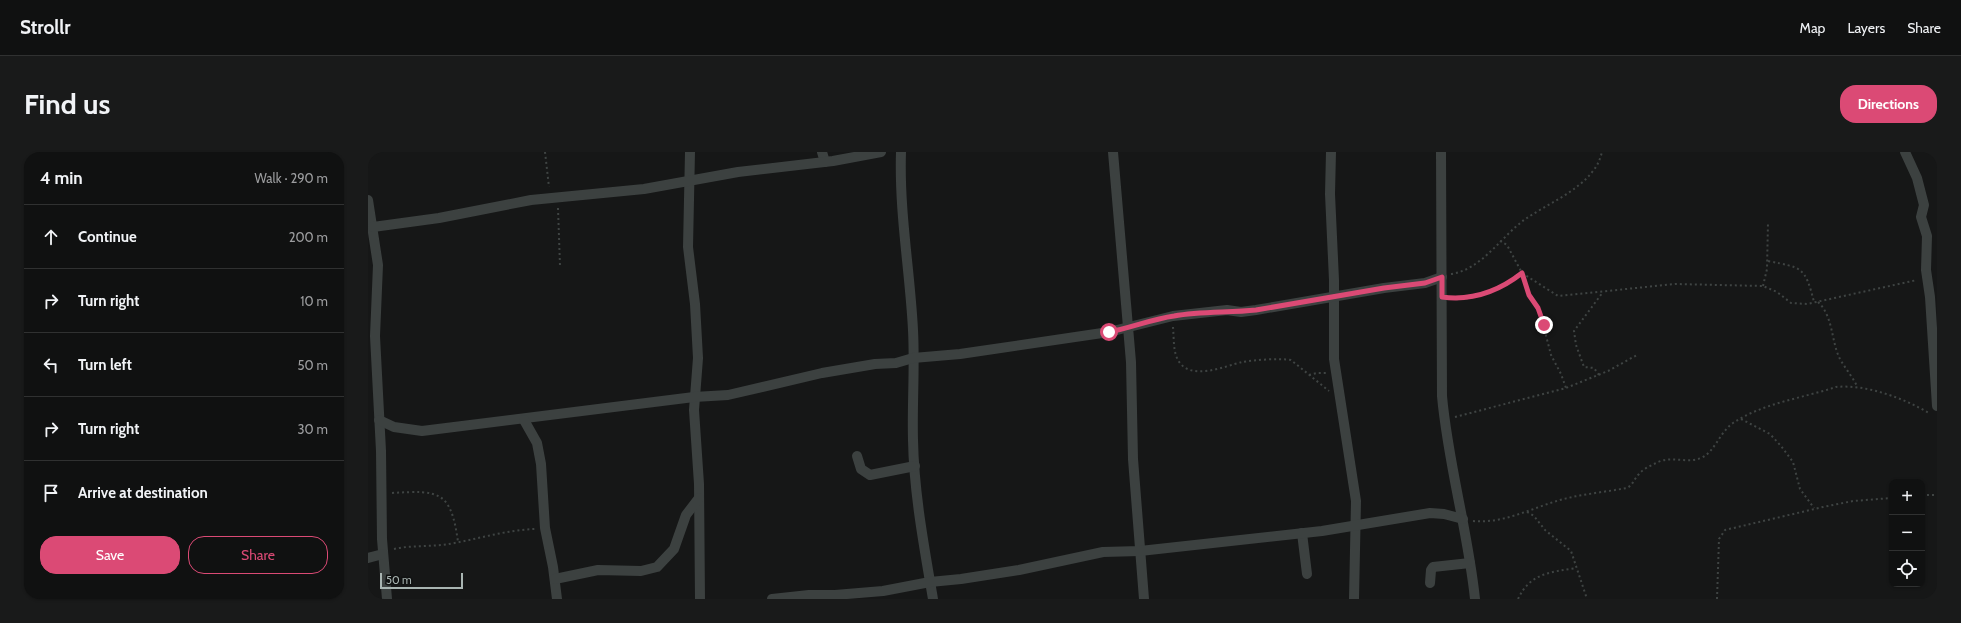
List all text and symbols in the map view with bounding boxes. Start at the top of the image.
text: Strollr [20,16,71,39]
text: Map [1800,19,1825,37]
text: Layers [1847,19,1885,37]
text: Share [1907,19,1941,37]
button: Directions [1840,85,1937,123]
text: Find us [24,87,110,121]
text: 4 min [40,168,83,188]
text: Walk · 290 m [255,170,328,186]
icon: ahead [40,226,62,248]
text: Continue [78,228,137,246]
text: 200 m [289,229,328,245]
icon: right [40,290,62,312]
text: Turn right [78,292,139,310]
text: 10 m [300,293,328,309]
route end [1535,316,1553,334]
route start [1100,323,1118,341]
icon: left [40,354,62,376]
text: Turn left [78,356,132,374]
text: 50 m [298,357,328,373]
icon: right [40,418,62,440]
text: Turn right [78,420,139,438]
text: 30 m [298,421,328,437]
map controls [1889,479,1925,587]
button: + [1889,479,1925,515]
icon: arrive [40,482,62,504]
text: Arrive at destination [78,484,208,502]
button: − [1889,515,1925,551]
button: Save [40,536,180,574]
button: Share [188,536,328,574]
button: locate [1889,551,1925,587]
scale bar [380,571,463,590]
text: 50 m [386,573,412,587]

